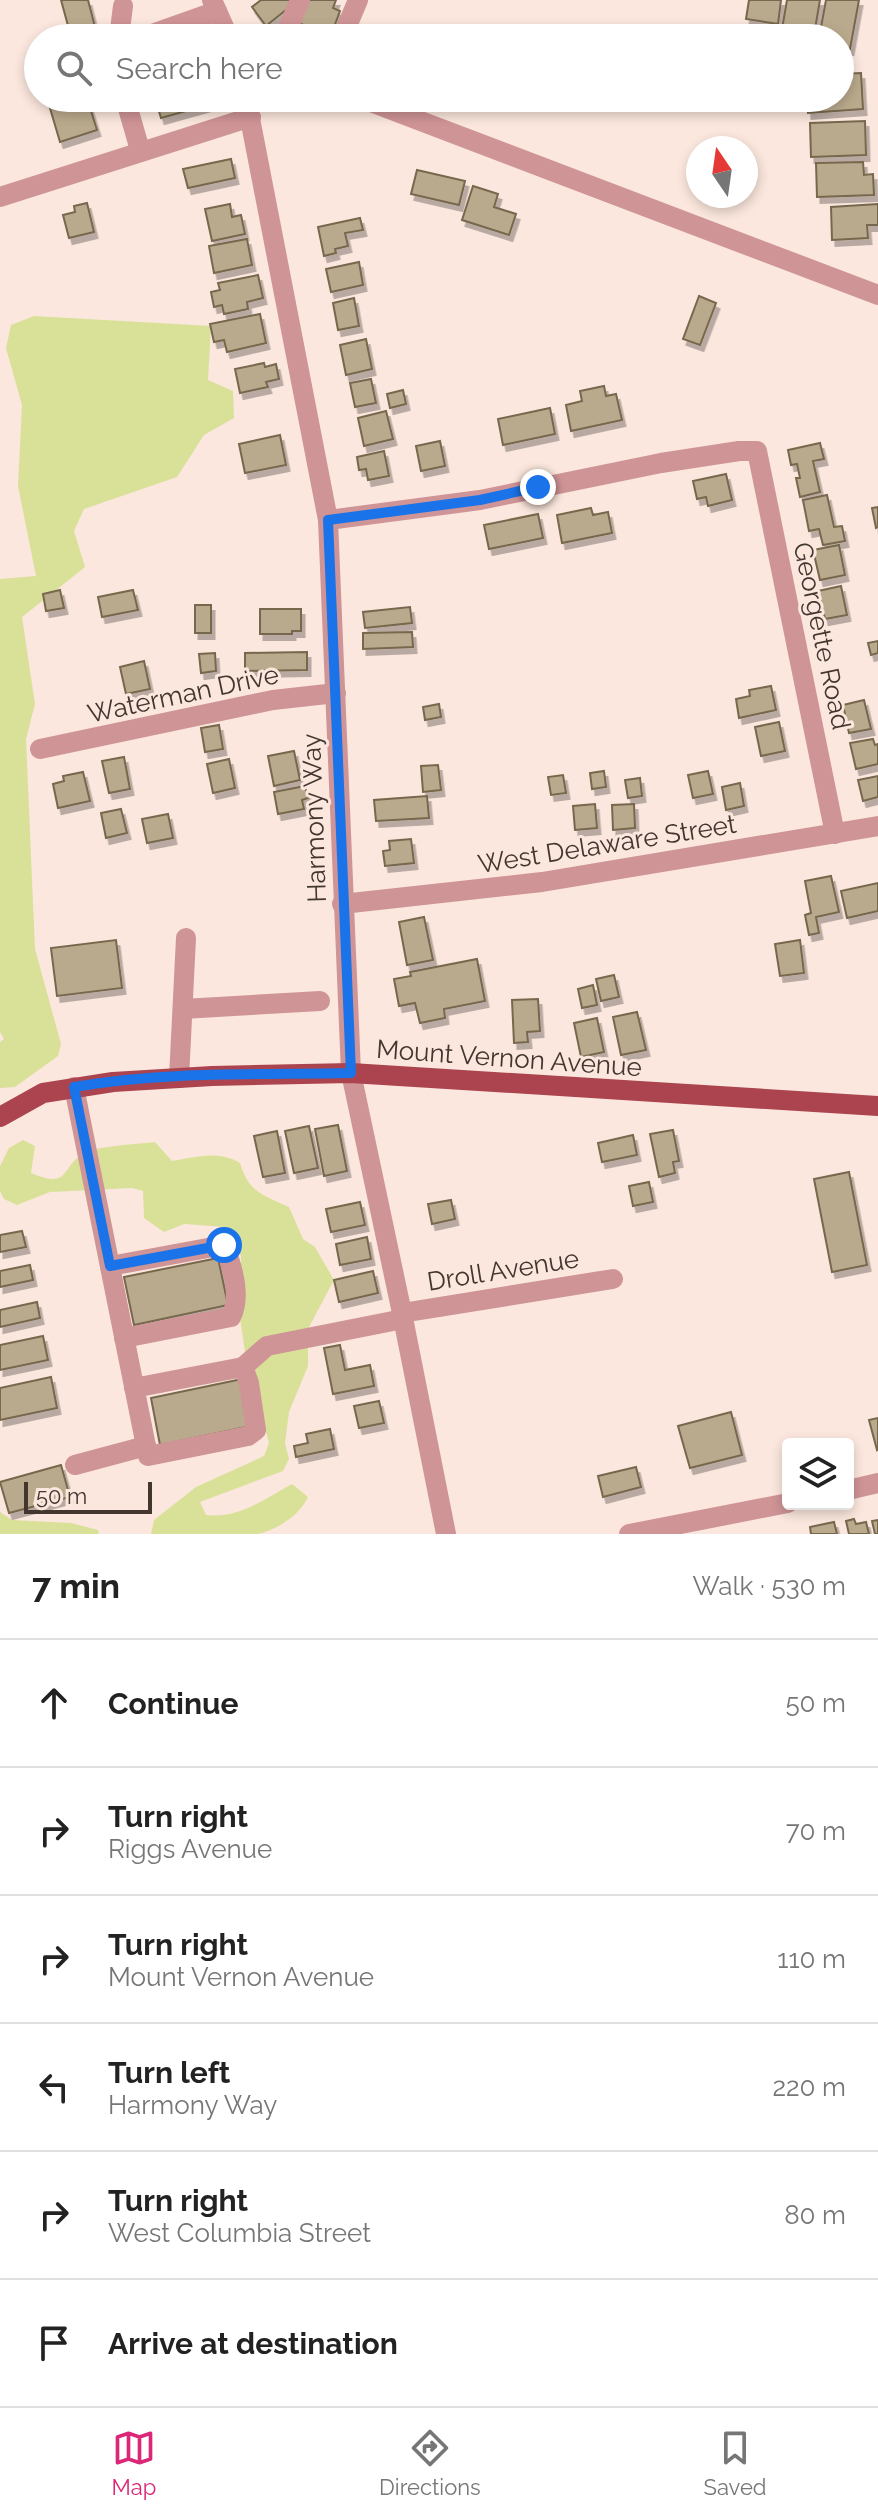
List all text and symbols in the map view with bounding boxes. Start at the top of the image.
search box [24,24,854,112]
icon: search [52,46,96,90]
text: Search here [116,51,283,86]
north arrow [686,136,758,208]
route end [520,469,556,505]
street label: Georgette Road [787,540,857,732]
street label: Waterman Drive [85,659,281,729]
street label: Harmony Way [296,733,332,903]
street label: West Delaware Street [476,809,738,879]
street label: Mount Vernon Avenue [375,1034,643,1082]
route start [206,1227,242,1263]
street label: Droll Avenue [425,1243,581,1297]
map controls [782,1438,854,1510]
button: layers [782,1438,854,1510]
scale bar [24,1478,152,1514]
text: 50 m [36,1483,87,1509]
text: 7 min [32,1566,120,1606]
text: Walk · 530 m [692,1571,846,1601]
icon: ahead [32,1681,76,1725]
text: Continue [108,1686,239,1721]
text: 50 m [785,1688,846,1718]
text: Turn right [108,1799,248,1834]
icon: right [32,1809,76,1853]
text: 70 m [786,1816,846,1846]
text: Riggs Avenue [108,1834,272,1864]
text: Turn right [108,1927,248,1962]
icon: right [32,1937,76,1981]
text: 110 m [777,1944,846,1974]
text: Mount Vernon Avenue [108,1962,374,1992]
text: Turn left [108,2055,230,2090]
icon: left [32,2065,76,2109]
text: 220 m [772,2072,846,2102]
text: Harmony Way [108,2090,277,2120]
text: Turn right [108,2183,248,2218]
icon: right [32,2193,76,2237]
text: 80 m [784,2200,846,2230]
text: West Columbia Street [108,2218,371,2248]
icon: arrive [32,2321,76,2365]
text: Arrive at destination [108,2326,398,2361]
tab: Map [111,2426,156,2500]
tab: Directions [379,2426,481,2500]
tab: Saved [704,2426,767,2500]

